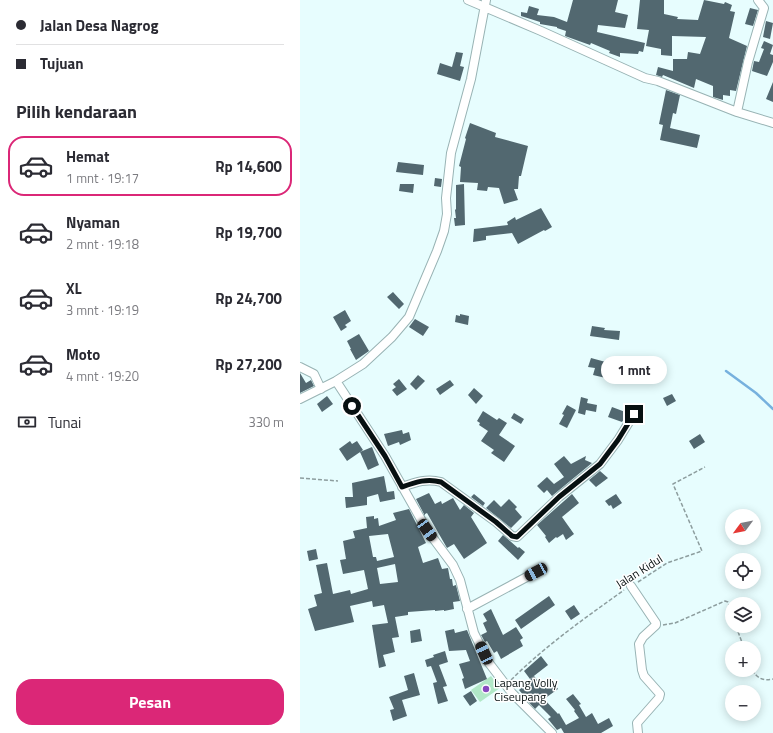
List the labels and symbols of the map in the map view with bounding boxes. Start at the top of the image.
callout: 1 mnt [601,356,667,384]
route start [343,397,361,415]
route end [625,405,643,423]
north arrow [725,509,761,545]
car [415,517,439,543]
street label: Jalan Kidul [612,549,666,593]
car [523,561,549,583]
car [473,640,495,666]
place label: Lapang Volly Ciseupang [494,673,558,706]
marker: Lapang Volly Ciseupang [481,684,491,694]

